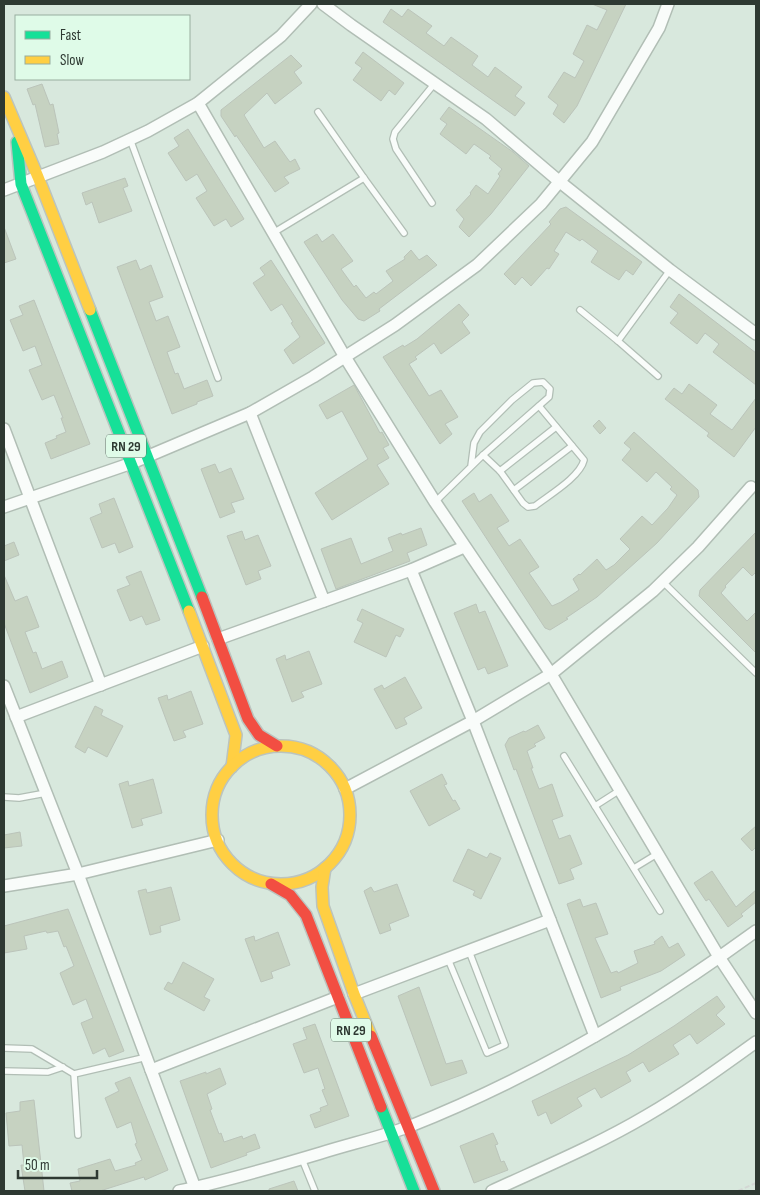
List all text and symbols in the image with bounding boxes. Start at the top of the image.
legend [15,15,190,80]
text: Fast [60,26,82,45]
text: Slow [60,51,84,70]
road number: RN 29 [106,434,146,458]
road number: RN 29 [331,1018,371,1042]
scale bar [18,1148,96,1180]
text: 50 m [25,1156,50,1175]

